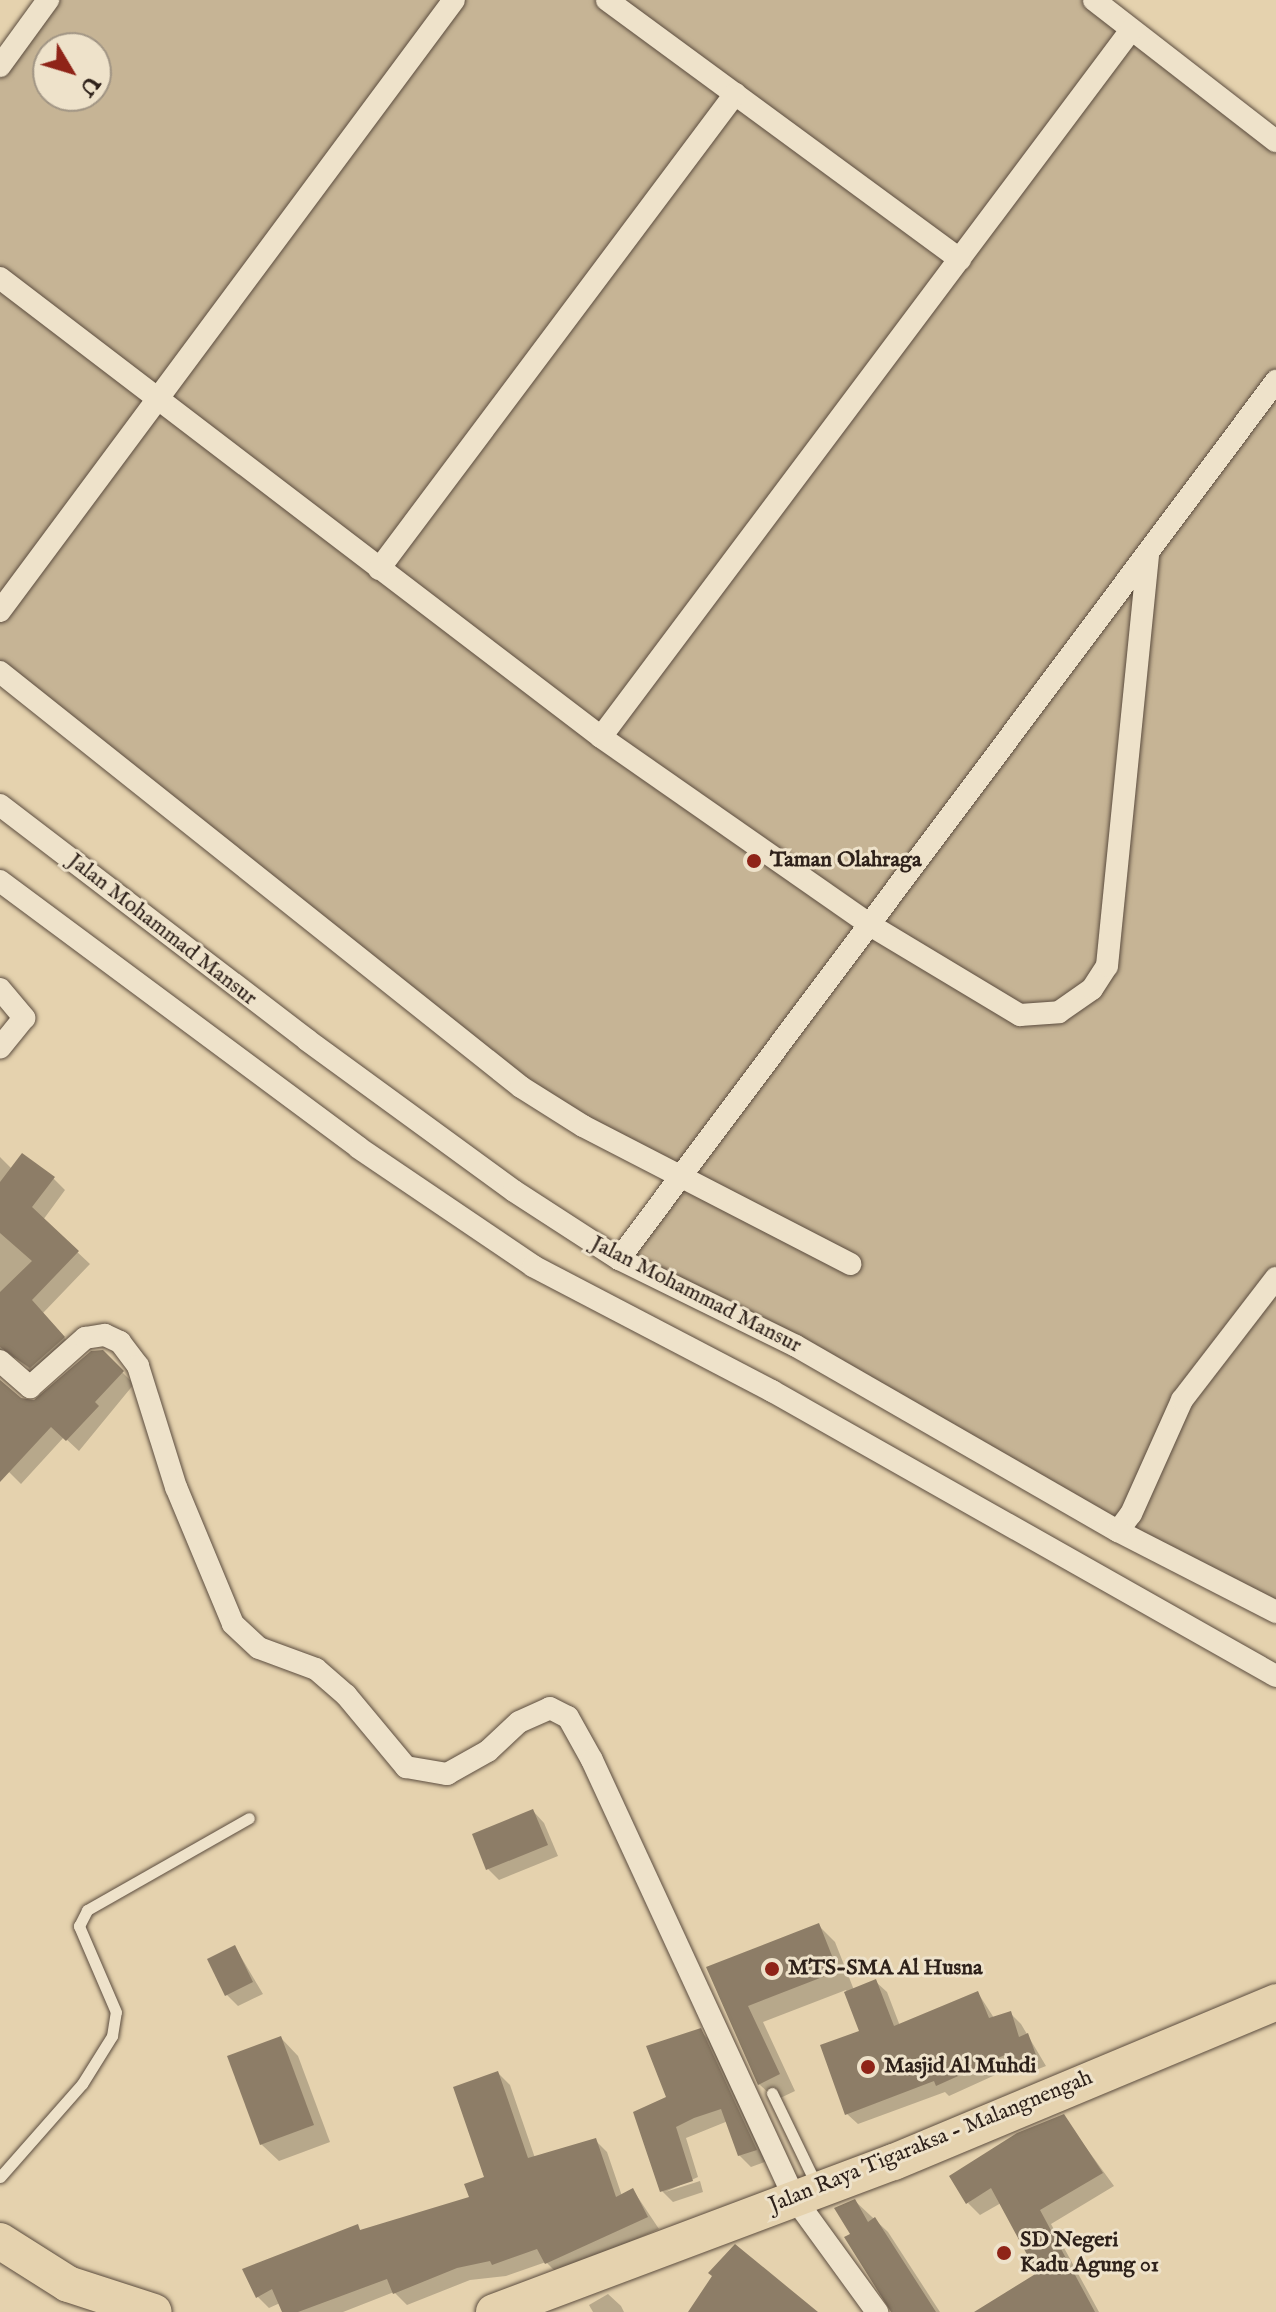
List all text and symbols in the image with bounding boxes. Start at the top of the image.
north arrow [32,32,112,112]
text: U [73,70,106,102]
street label: Jalan Mohammad Mansur [62,848,262,1012]
place label: Taman Olahraga [770,848,921,874]
marker: Taman Olahraga [745,852,763,870]
street label: Jalan Mohammad Mansur [586,1230,806,1360]
place label: MTS-SMA Al Husna [788,1956,982,1982]
marker: MTS-SMA Al Husna [763,1960,781,1978]
place label: Masjid Al Muhdi [884,2054,1036,2080]
marker: Masjid Al Muhdi [859,2058,877,2076]
street label: Jalan Raya Tigaraksa - Malangnengah [765,2065,1097,2219]
place label: SD Negeri Kadu Agung 01 [1020,2227,1159,2278]
marker: SD Negeri Kadu Agung 01 [995,2244,1013,2262]

